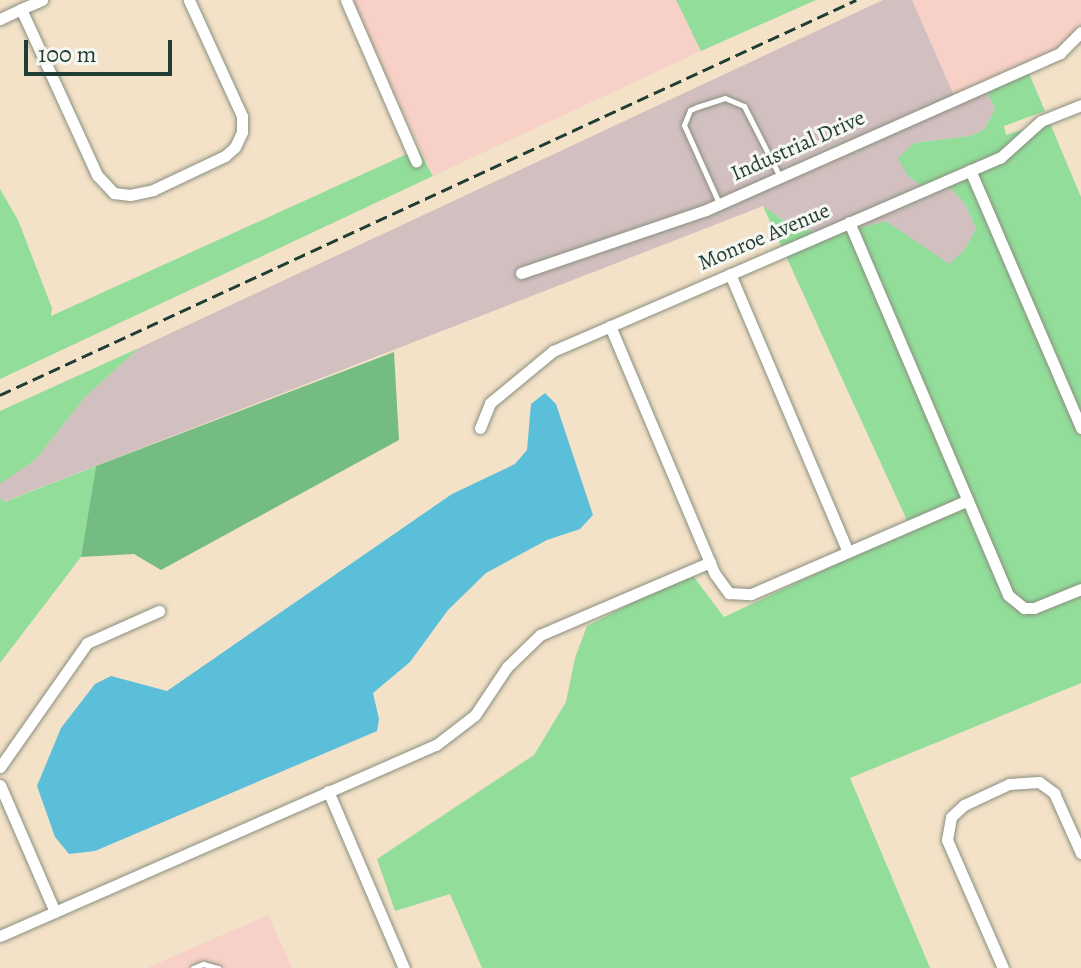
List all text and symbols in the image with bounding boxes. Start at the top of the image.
scale bar [28,24,176,74]
text: 100 m [38,38,97,70]
street label: Industrial Drive [727,105,869,187]
street label: Monroe Avenue [694,197,834,277]

